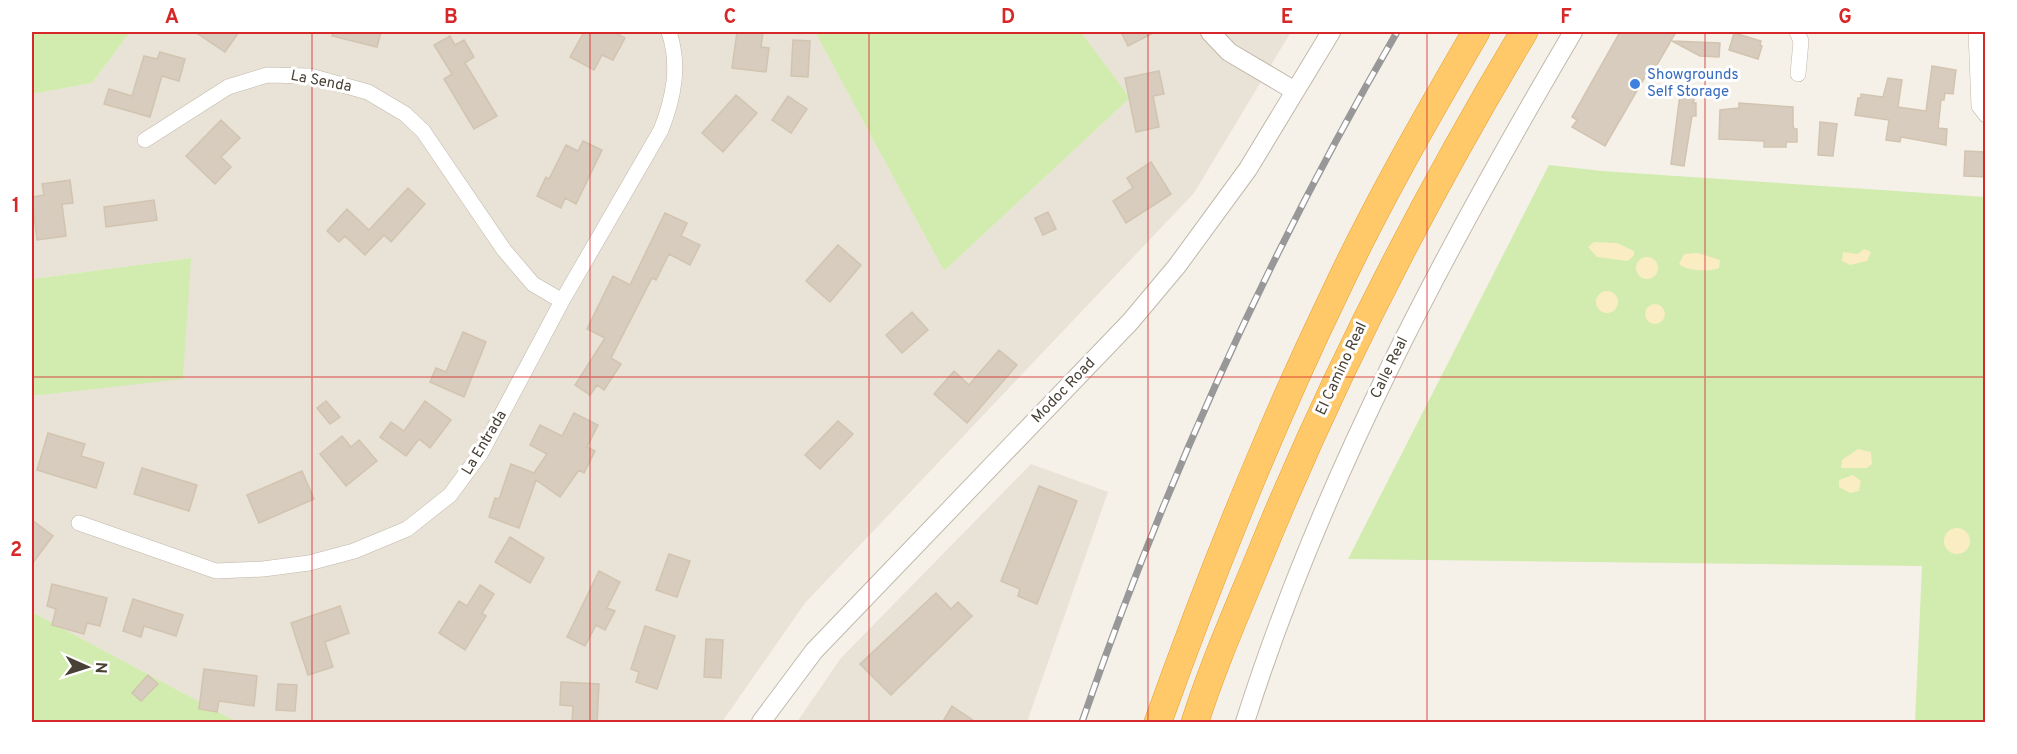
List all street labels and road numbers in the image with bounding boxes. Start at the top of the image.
street label: La Senda [289,67,353,97]
street label: El Camino Real [1312,319,1372,419]
street label: Calle Real [1367,334,1413,402]
street label: Modoc Road [1028,354,1100,428]
street label: La Entrada [458,407,512,479]

